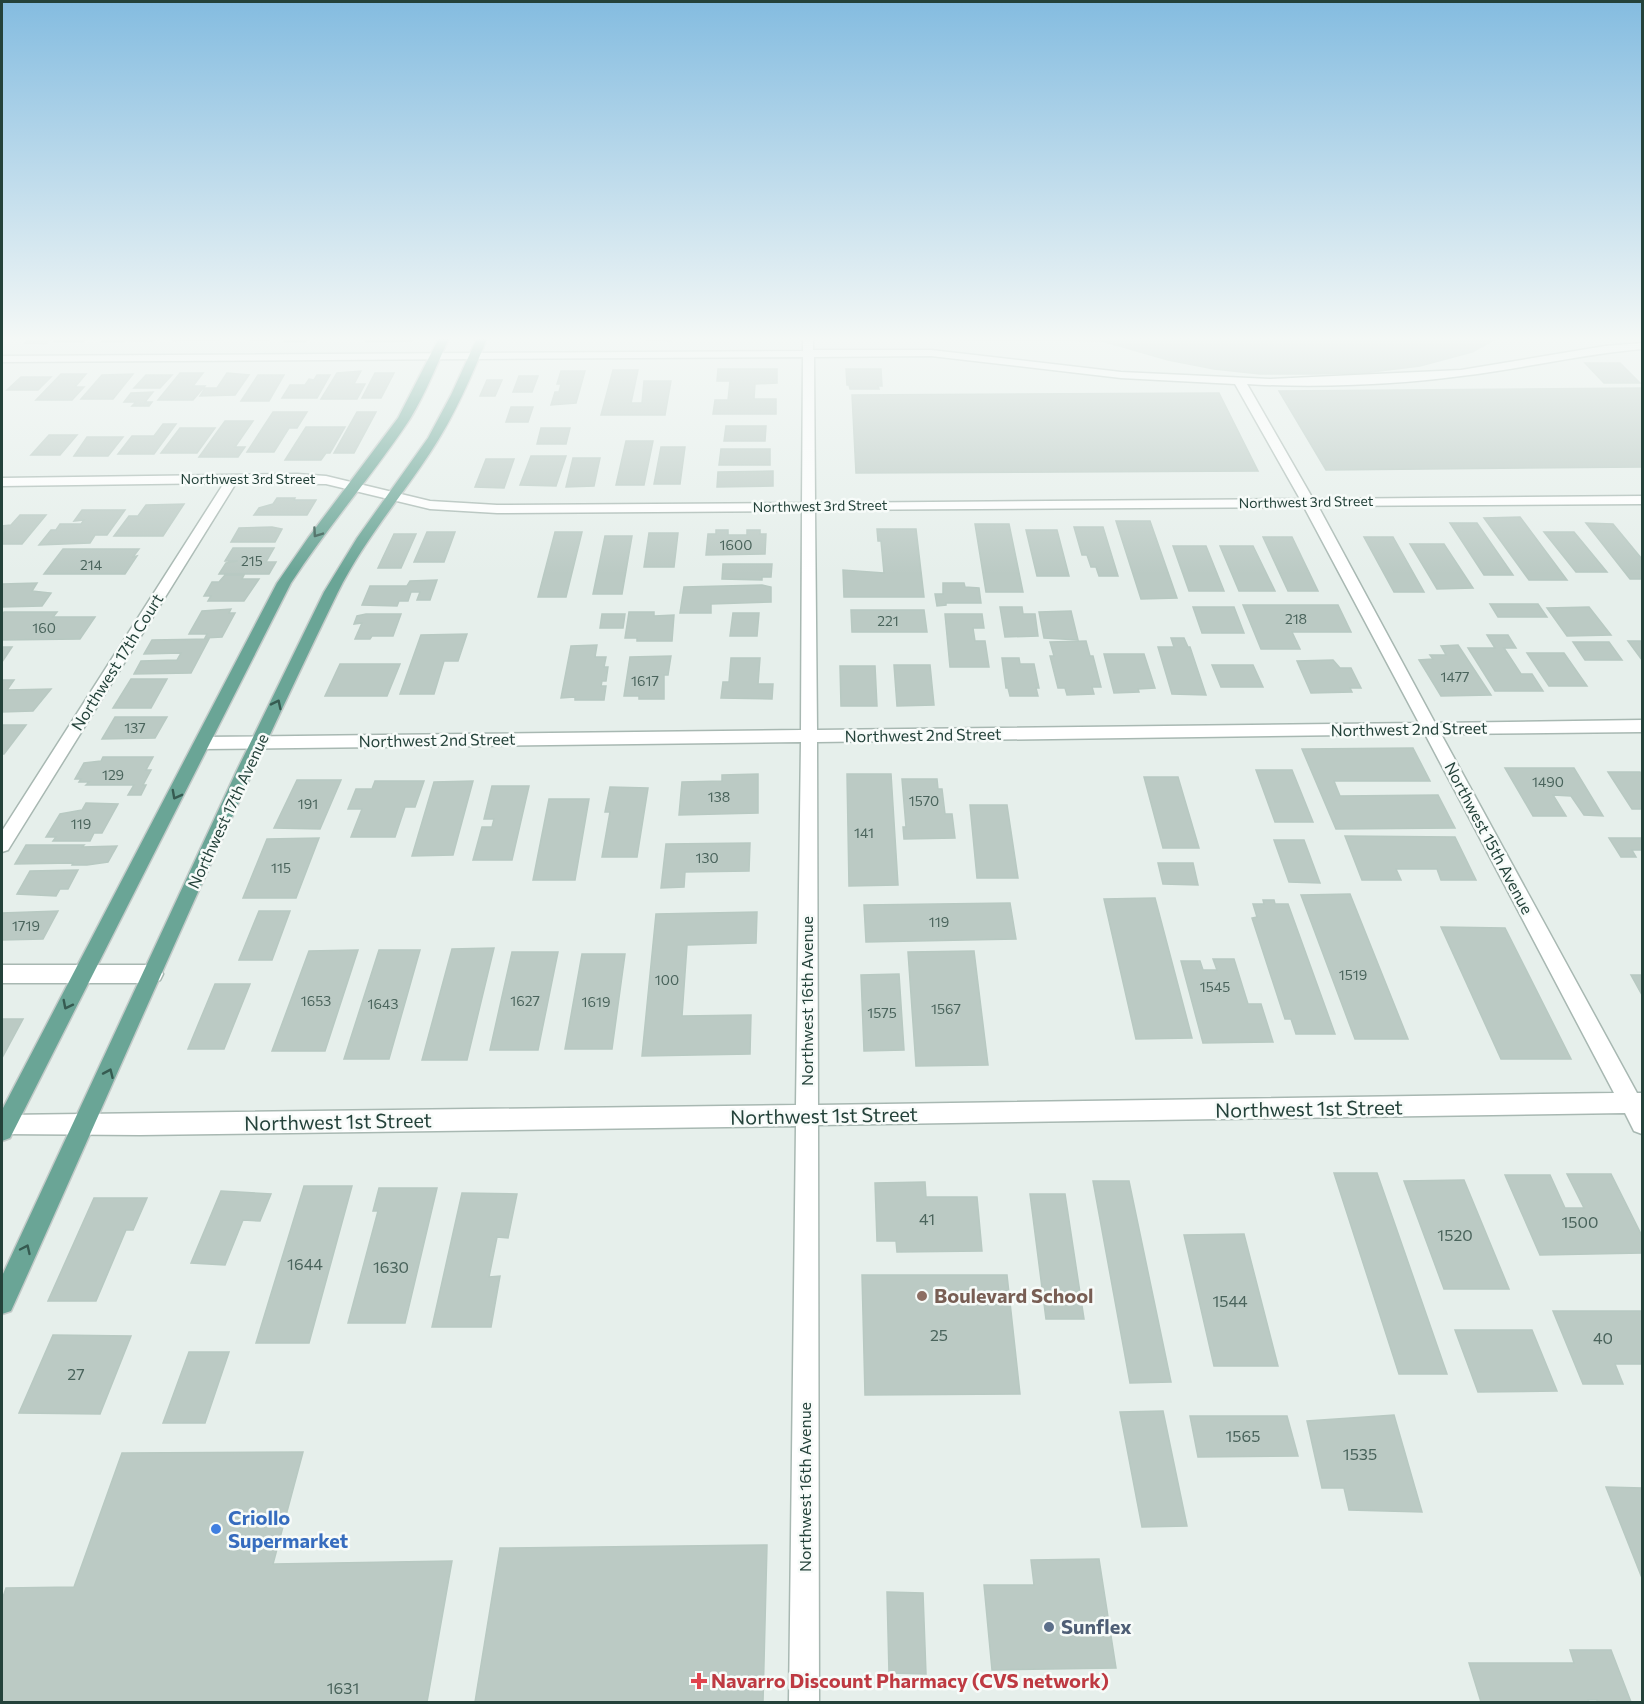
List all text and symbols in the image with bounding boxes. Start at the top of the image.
street label: Northwest 3rd Street [181,470,316,487]
street label: Northwest 3rd Street [1238,492,1374,511]
street label: Northwest 3rd Street [752,496,888,515]
one-way arrow [313,526,324,537]
house number: 1600 [720,536,752,553]
house number: 215 [241,552,263,569]
house number: 214 [80,556,103,573]
street label: Northwest 17th Court [67,589,167,734]
house number: 218 [1285,610,1307,627]
house number: 221 [877,612,899,629]
house number: 160 [32,619,56,636]
house number: 1477 [1441,668,1469,685]
house number: 1617 [631,672,659,689]
one-way arrow [270,700,282,711]
street label: Northwest 2nd Street [1330,718,1488,739]
house number: 137 [124,719,146,736]
street label: Northwest 2nd Street [844,724,1002,745]
street label: Northwest 2nd Street [358,729,516,750]
street label: Northwest 17th Avenue [183,730,272,891]
street label: Northwest 15th Avenue [1441,758,1538,917]
house number: 129 [102,766,124,783]
house number: 1490 [1532,773,1564,790]
house number: 138 [708,788,730,805]
one-way arrow [172,789,183,800]
house number: 1570 [909,792,939,809]
house number: 191 [298,795,318,812]
house number: 119 [71,815,91,832]
house number: 141 [854,824,874,841]
house number: 130 [695,849,719,866]
house number: 115 [271,859,291,876]
house number: 119 [929,913,949,930]
street label: Northwest 16th Avenue [797,916,816,1086]
house number: 1719 [12,917,40,934]
house number: 1519 [1339,966,1367,983]
house number: 100 [655,971,679,988]
house number: 1545 [1200,978,1230,995]
house number: 1653 [301,992,331,1009]
house number: 1627 [510,992,540,1009]
house number: 1619 [582,993,610,1010]
house number: 1643 [368,995,398,1012]
one-way arrow [62,999,74,1010]
house number: 1567 [931,1000,961,1017]
house number: 1575 [867,1004,897,1021]
one-way arrow [101,1068,113,1079]
street label: Northwest 1st Street [1215,1094,1403,1122]
street label: Northwest 1st Street [730,1101,918,1129]
street label: Northwest 1st Street [244,1107,432,1135]
house number: 41 [919,1209,935,1228]
house number: 1500 [1562,1212,1598,1231]
house number: 1520 [1437,1225,1473,1244]
one-way arrow [19,1245,31,1256]
house number: 1644 [287,1254,323,1273]
house number: 1630 [373,1257,409,1276]
place label: Boulevard School [934,1283,1094,1307]
marker: Boulevard School [915,1289,929,1303]
house number: 1544 [1212,1291,1248,1310]
house number: 25 [930,1325,948,1344]
house number: 40 [1593,1328,1613,1347]
house number: 27 [67,1364,85,1383]
street label: Northwest 16th Avenue [795,1402,814,1572]
house number: 1565 [1226,1426,1260,1445]
house number: 1535 [1343,1444,1377,1463]
place label: Criollo Supermarket [228,1505,348,1552]
marker: Criollo Supermarket [209,1522,223,1536]
place label: Sunflex [1061,1614,1132,1638]
marker: Sunflex [1042,1620,1056,1634]
place label: Navarro Discount Pharmacy (CVS network) [711,1668,1109,1692]
marker: Navarro Discount Pharmacy (CVS network) [692,1674,706,1688]
house number: 1631 [327,1678,359,1697]

